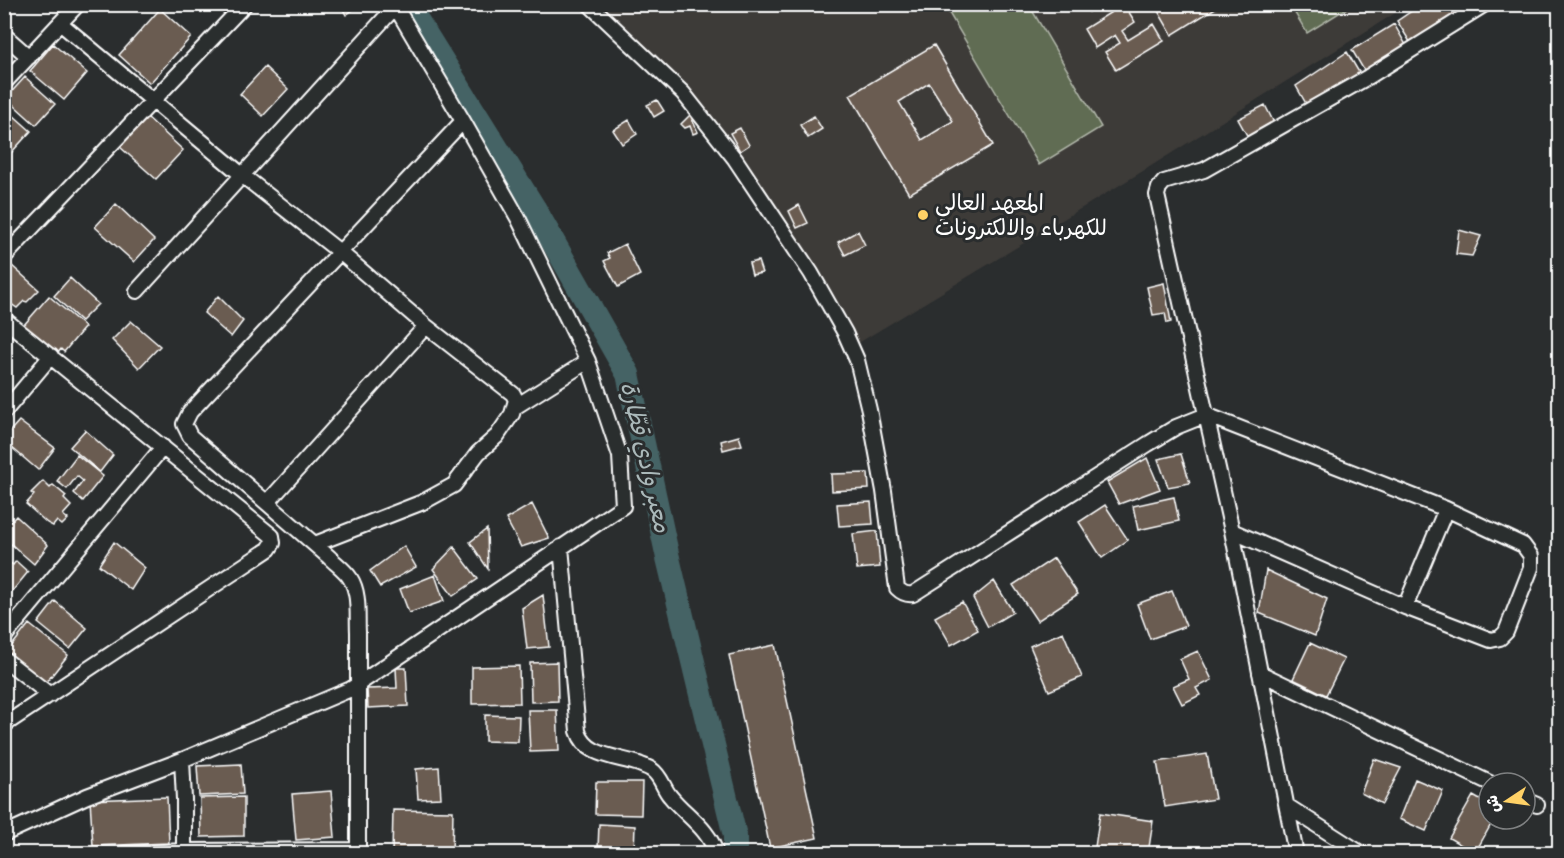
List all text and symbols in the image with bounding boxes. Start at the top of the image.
place label: المعهد العالي للكهرباء والالكترونات [935,193,1107,244]
marker: المعهد العالي للكهرباء والالكترونات [916,208,930,222]
water label: معبر وادي قطّارة [611,379,674,536]
north arrow [1477,771,1537,831]
text: ش [1485,793,1507,814]

